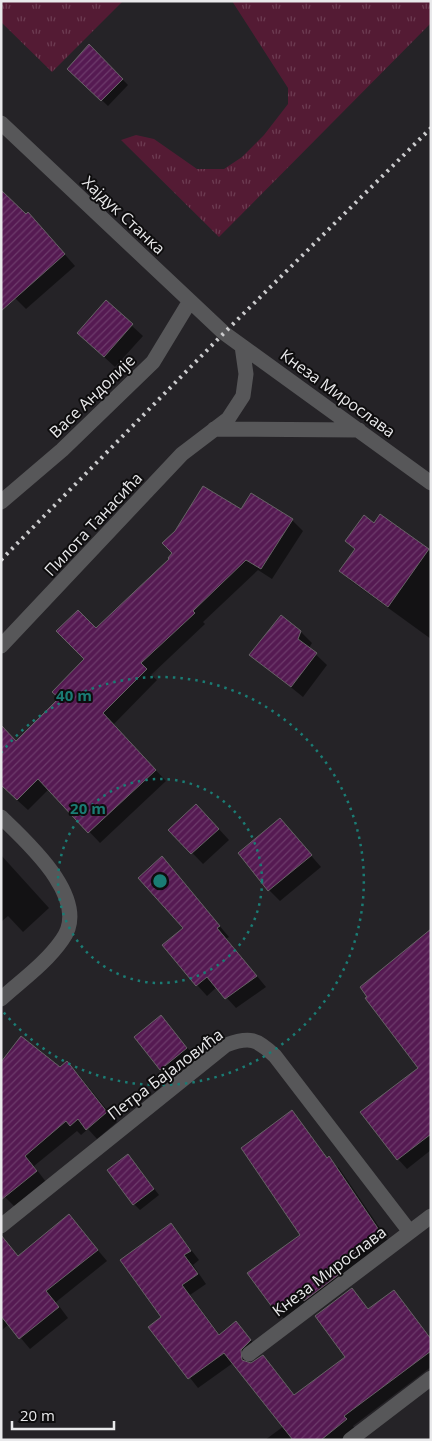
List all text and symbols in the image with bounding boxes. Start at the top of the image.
street label: Хајдук Станка [78,171,170,259]
street label: Кнеза Мирослава [276,344,400,442]
street label: Васе Андолије [44,349,140,443]
street label: Пилота Танасића [39,467,147,581]
text: 40 m [56,685,92,705]
text: 20 m [70,798,106,818]
centre of rings [151,872,169,890]
street label: Петра Бајаловића [103,1023,227,1125]
street label: Кнеза Мирослава [268,1221,390,1321]
scale bar [12,1398,115,1430]
text: 20 m [20,1405,55,1425]

